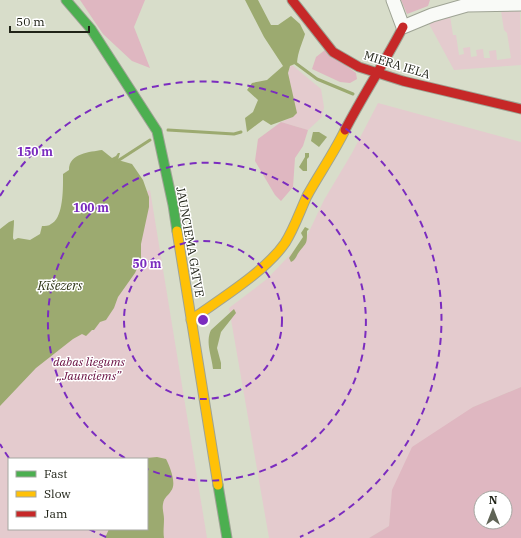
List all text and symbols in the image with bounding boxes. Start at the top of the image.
scale bar [10,8,89,34]
text: 50 m [16,14,45,29]
street label: MIERA IELA [362,47,433,82]
text: 150 m [17,144,53,159]
street label: JAUNCIEMA GATVE [173,185,208,298]
text: 100 m [73,200,109,215]
text: 50 m [133,256,162,271]
water label: Ķīšezers [36,277,83,294]
centre of rings [196,313,210,327]
park label: dabas liegums „Jaunciems” [53,354,126,383]
legend [8,458,148,530]
text: Fast [44,466,68,481]
text: Slow [44,486,71,501]
north arrow [473,490,513,530]
text: N [489,493,498,507]
text: Jam [44,506,68,521]

